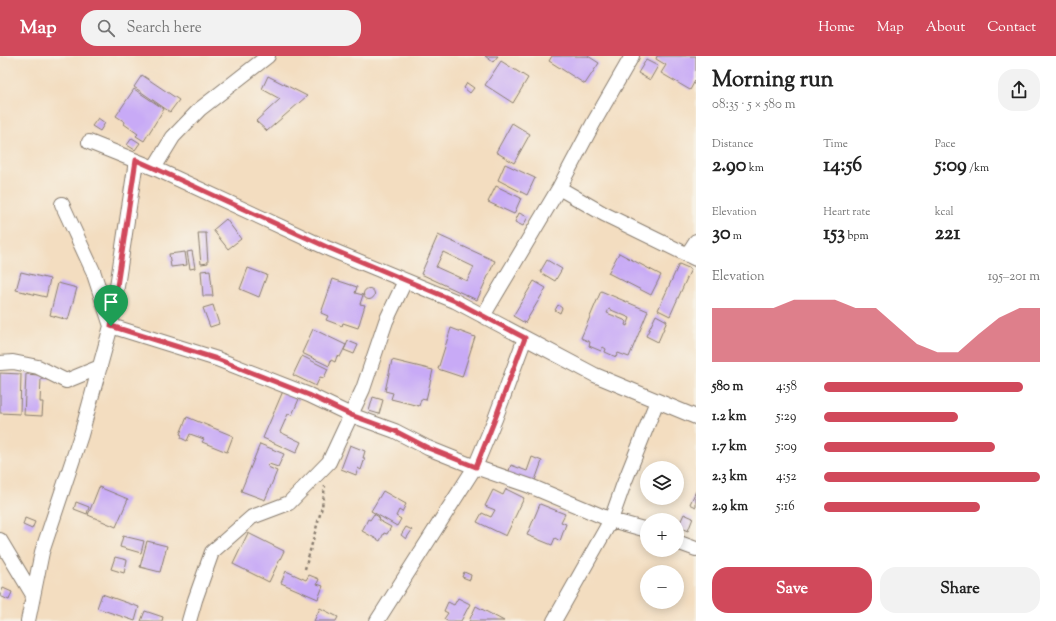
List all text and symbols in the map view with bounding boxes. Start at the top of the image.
search box [81,10,361,46]
text: Map [20,15,57,42]
icon: search [95,17,117,39]
text: Search here [127,18,202,39]
text: Home [818,18,855,38]
text: Map [877,18,904,38]
text: About [926,18,965,38]
text: Contact [987,18,1036,38]
text: Morning run [712,65,834,97]
button: share [998,69,1040,111]
text: 08:35 · 5 × 580 m [712,96,795,114]
text: Distance [712,136,753,152]
text: Time [823,136,848,152]
text: Pace [935,136,956,152]
text: 2.90 [712,152,746,181]
text: 14:56 [823,152,862,181]
text: 5:09 [935,152,967,181]
text: km [746,160,764,176]
text: /km [967,160,989,176]
text: Elevation [712,204,757,220]
text: Heart rate [823,204,870,220]
text: kcal [935,204,954,220]
text: 30 [712,220,730,249]
text: 153 [823,220,845,249]
text: 221 [935,220,960,249]
text: m [730,228,742,244]
text: bpm [845,228,869,244]
text: Elevation [712,268,765,286]
text: 195–201 m [988,268,1040,286]
pin [94,285,128,326]
icon: arrive [100,291,122,313]
text: 580 m [712,378,743,396]
text: 4:58 [776,378,797,396]
text: 1.2 km [712,408,746,426]
text: 5:29 [776,408,796,426]
text: 1.7 km [712,438,747,456]
text: 5:09 [776,438,797,456]
map controls [640,461,684,609]
button: layers [640,461,684,505]
text: 2.3 km [712,468,747,486]
text: 4:52 [776,468,796,486]
text: 2.9 km [712,498,748,516]
text: 5:16 [776,498,795,516]
button: + [640,513,684,557]
button: − [640,565,684,609]
button: Save [712,567,872,613]
button: Share [880,567,1040,613]

